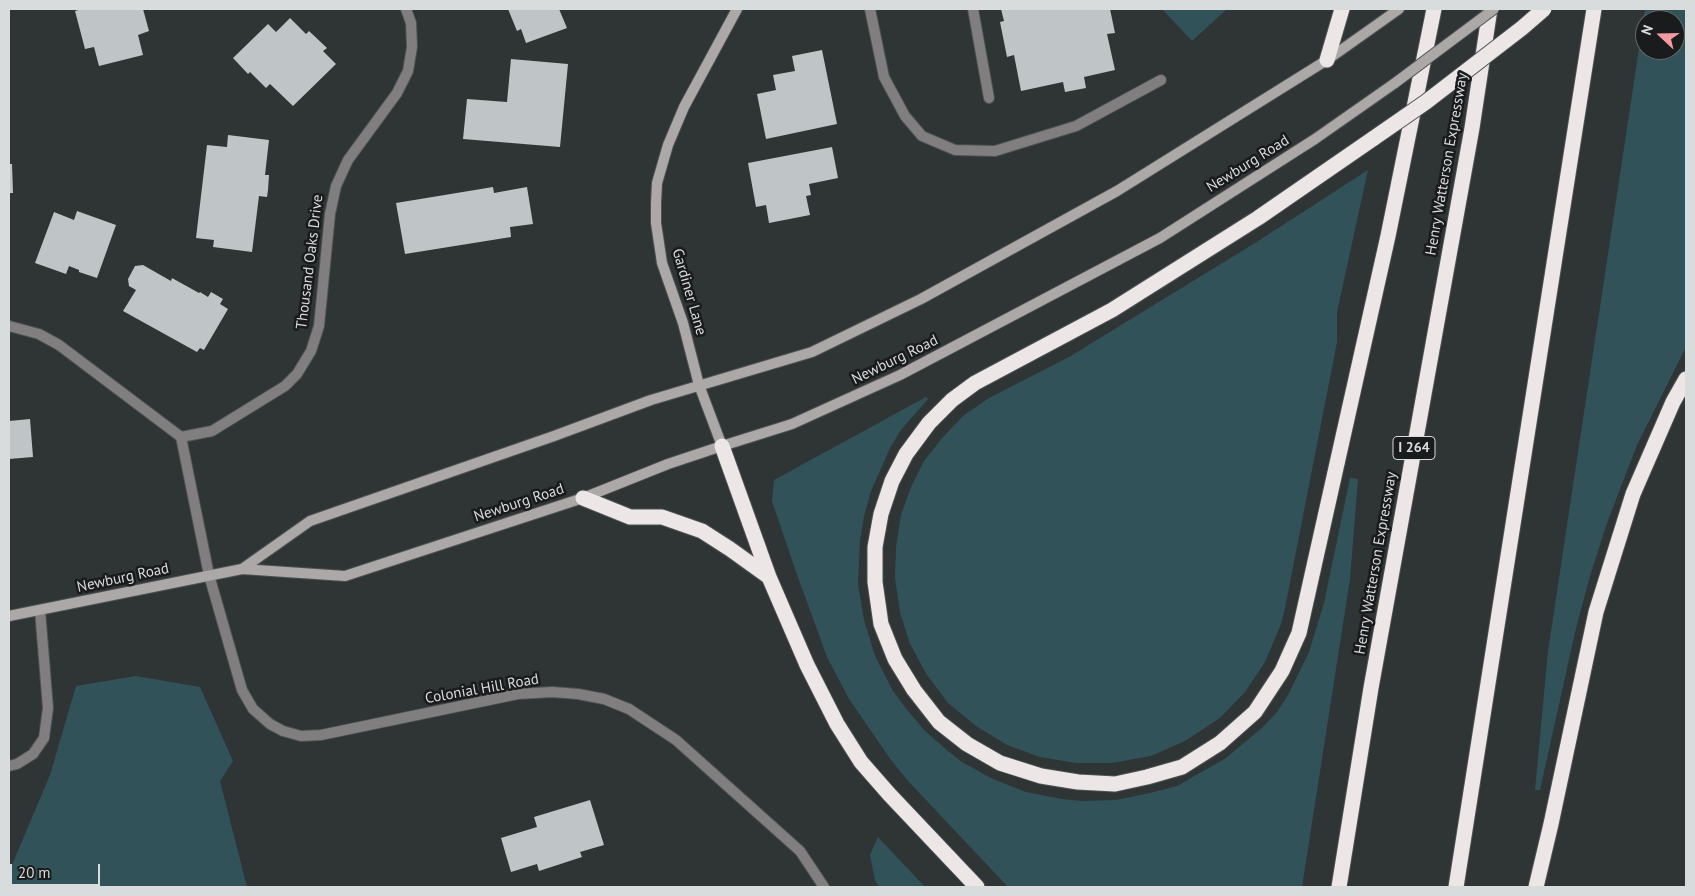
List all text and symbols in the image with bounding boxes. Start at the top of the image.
north arrow [1635,10,1685,60]
text: N [1637,22,1657,38]
street label: Henry Watterson Expressway [1422,71,1472,257]
street label: Newburg Road [1204,132,1292,196]
street label: Thousand Oaks Drive [293,194,327,330]
street label: Gardiner Lane [668,247,710,337]
street label: Newburg Road [849,331,941,389]
road number: I 264 [1393,436,1435,459]
street label: Henry Watterson Expressway [1351,470,1401,656]
street label: Newburg Road [472,480,566,526]
street label: Newburg Road [75,559,171,597]
street label: Colonial Hill Road [424,670,540,708]
scale bar [12,854,102,886]
text: 20 m [18,863,51,882]

